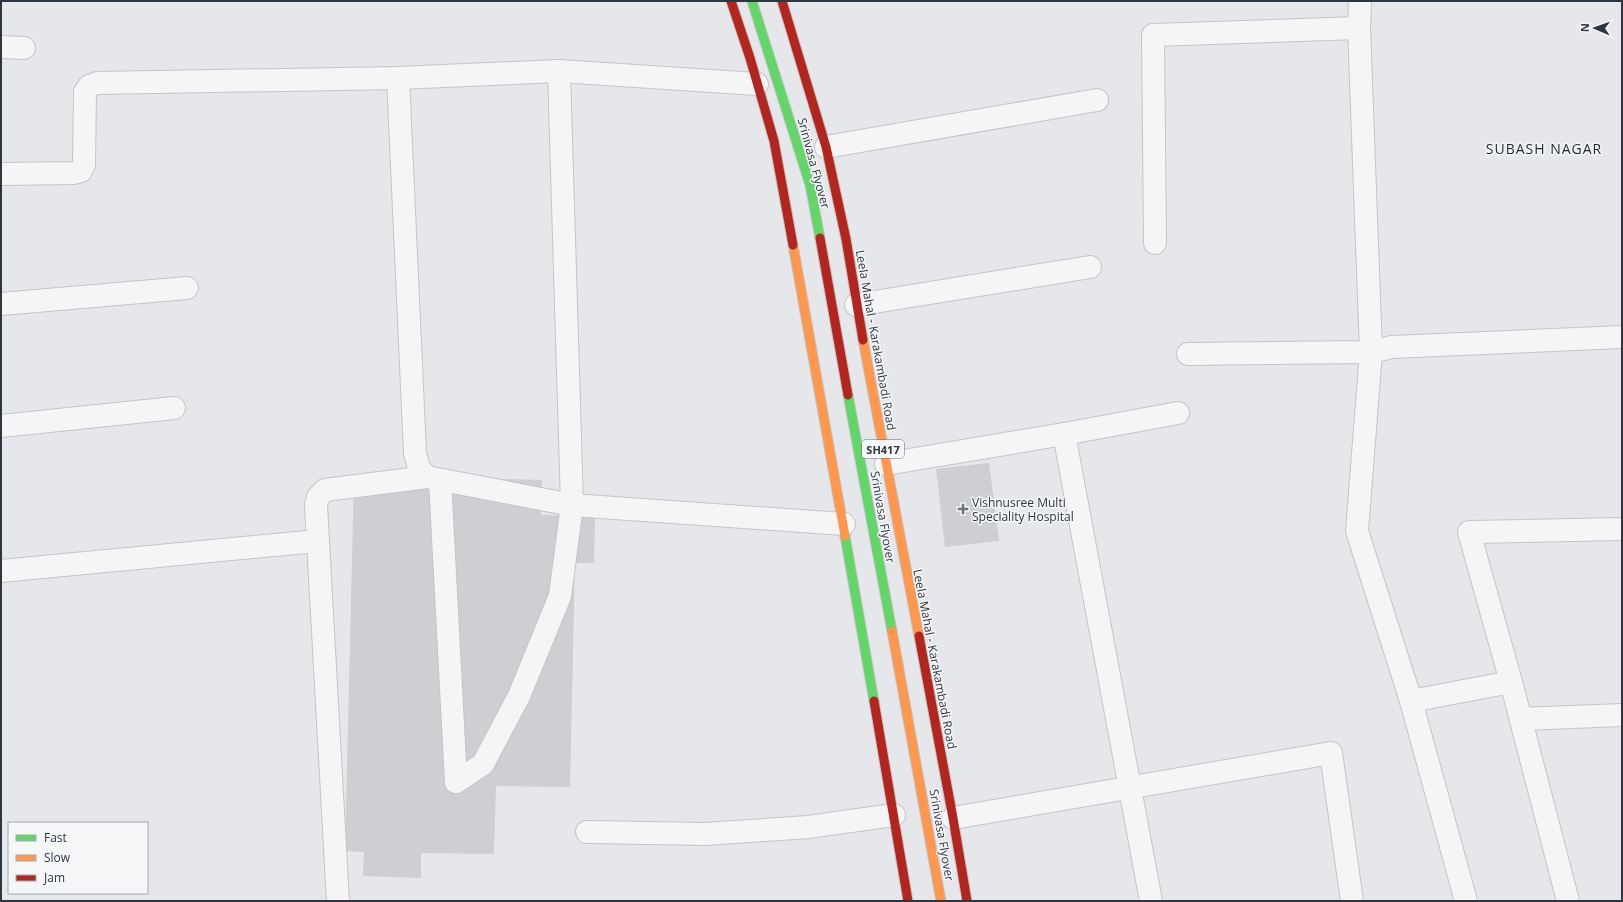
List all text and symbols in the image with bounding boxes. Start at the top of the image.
north arrow [1575,8,1615,48]
text: N [1577,23,1592,32]
street label: Srinivasa Flyover [794,116,834,210]
district label: SUBASH NAGAR [1486,139,1602,158]
street label: Leela Mahal - Karakambadi Road [852,248,900,432]
road number: SH417 [862,440,904,458]
street label: Srinivasa Flyover [867,470,899,564]
place label: Vishnusree Multi Speciality Hospital [972,494,1074,525]
marker: Vishnusree Multi Speciality Hospital [957,503,969,515]
street label: Leela Mahal - Karakambadi Road [909,568,961,750]
street label: Srinivasa Flyover [926,788,958,882]
legend [8,822,148,894]
text: Fast [44,829,67,846]
text: Slow [44,849,71,866]
text: Jam [43,869,65,886]

